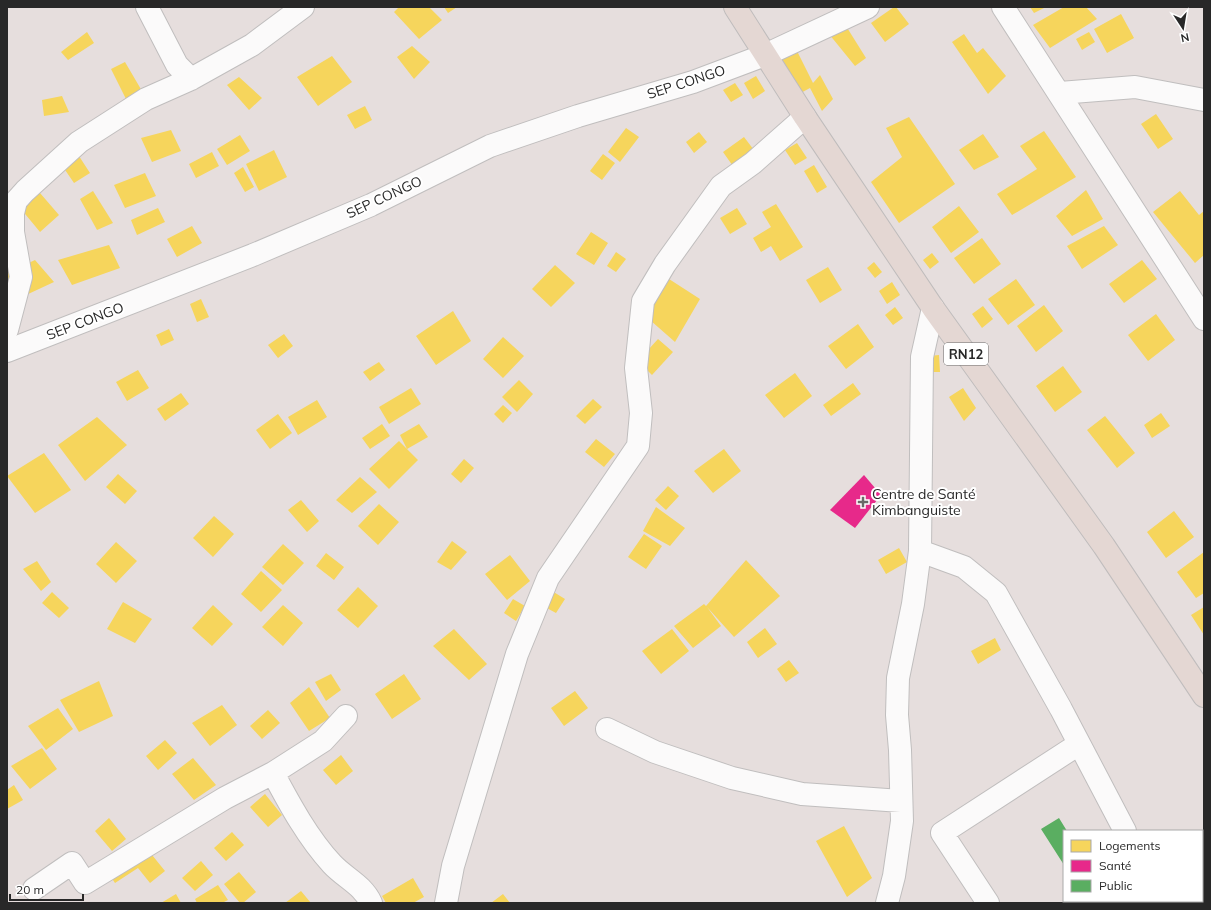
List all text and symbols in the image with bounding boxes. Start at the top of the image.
north arrow [1163,8,1203,48]
text: N [1180,30,1191,45]
street label: SEP CONGO [645,61,727,103]
street label: SEP CONGO [343,172,425,222]
street label: SEP CONGO [44,298,126,344]
road number: RN12 [944,343,988,365]
place label: Centre de Santé Kimbanguiste [872,485,976,519]
marker: Centre de Santé Kimbanguiste [857,496,869,508]
legend [1063,830,1203,902]
text: Logements [1099,838,1160,853]
text: Santé [1099,858,1131,873]
scale bar [10,876,83,902]
text: Public [1099,878,1133,893]
text: 20 m [16,882,44,897]

